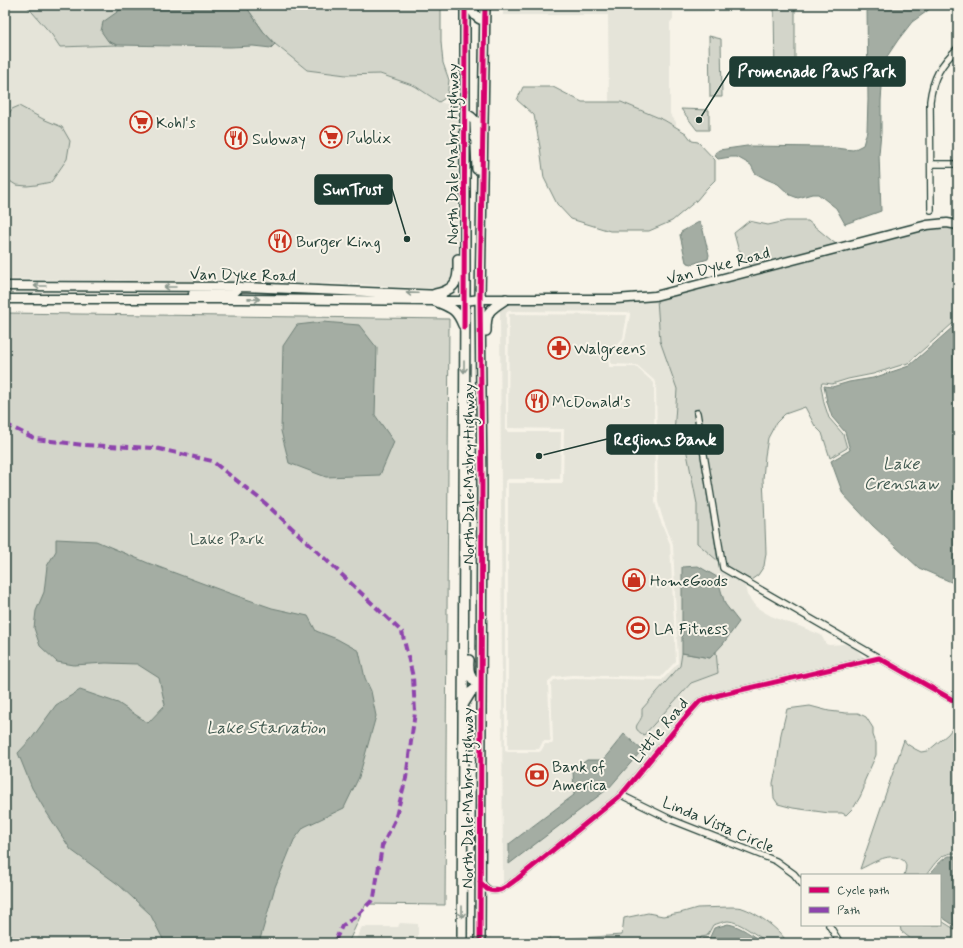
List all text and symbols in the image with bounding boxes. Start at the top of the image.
callout: Promenade Paws Park [730,57,905,86]
text: Promenade Paws Park [737,61,897,83]
street label: North Dale Mabry Highway [443,63,465,245]
supermarket icon: Kohl's [128,109,154,135]
place label: Kohl's [156,113,196,134]
supermarket icon: Publix [318,124,344,150]
restaurant icon: Subway [223,125,249,151]
place label: Publix [346,128,391,149]
place label: Subway [252,129,306,150]
callout: SunTrust [315,175,392,204]
text: SunTrust [323,179,383,201]
restaurant icon: Burger King [267,228,293,254]
place label: Burger King [296,232,381,254]
street label: Van Dyke Road [664,243,772,290]
street label: Van Dyke Road [190,264,296,287]
one-way arrow [34,282,47,290]
one-way arrow [164,283,177,291]
one-way arrow [406,289,419,297]
one-way arrow [247,295,260,303]
pharmacy icon: Walgreens [546,335,572,361]
place label: Walgreens [574,339,646,361]
one-way arrow [460,360,468,373]
street label: North Dale Mabry Highway [459,383,481,565]
restaurant icon: McDonald's [524,388,550,414]
place label: McDonald's [552,392,631,413]
callout: Regions Bank [607,425,723,454]
text: Regions Bank [613,429,717,454]
water label: Lake Crenshaw [864,453,939,495]
park label: Lake Park [190,529,264,550]
shop icon: HomeGoods [621,567,647,593]
place label: HomeGoods [650,571,728,592]
sports icon: LA Fitness [625,615,651,641]
place label: LA Fitness [654,619,728,640]
street label: Little Road [627,694,694,768]
street label: North Dale Mabry Highway [458,707,480,889]
water label: Lake Starvation [206,717,326,739]
place label: Bank of America [552,757,607,796]
bank icon: Bank of America [524,762,550,788]
street label: Linda Vista Circle [659,792,778,859]
legend [801,874,941,926]
text: Cycle path [837,883,889,899]
text: Path [837,903,860,919]
one-way arrow [458,905,466,918]

